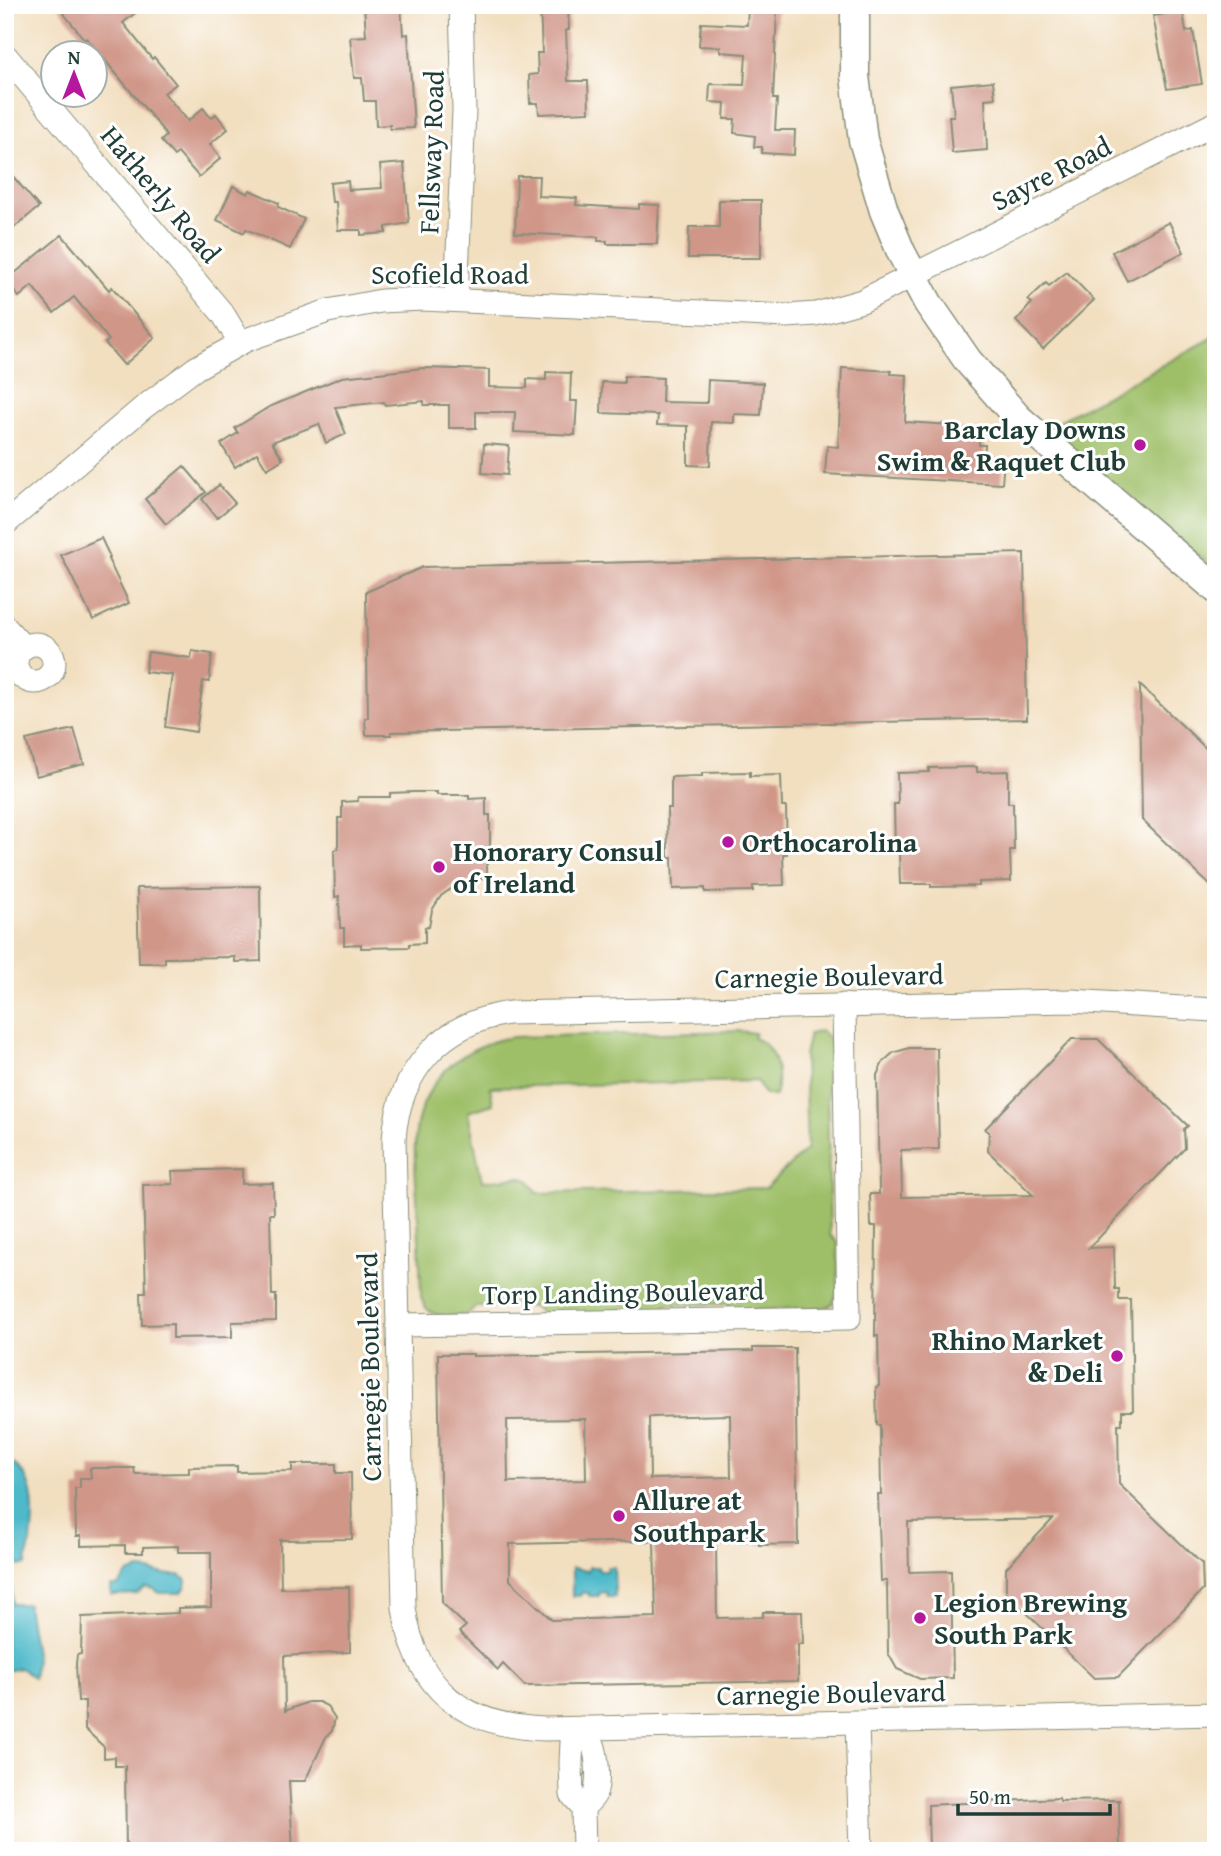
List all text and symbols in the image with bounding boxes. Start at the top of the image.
north arrow [38,38,108,108]
text: N [68,43,81,71]
street label: Fellsway Road [407,69,454,235]
street label: Hatherly Road [91,116,231,271]
street label: Sayre Road [984,125,1118,220]
street label: Scofield Road [371,253,529,294]
place label: Barclay Downs Swim & Raquet Club [877,408,1126,481]
marker: Barclay Downs Swim & Raquet Club [1132,437,1148,453]
place label: Orthocarolina [742,821,918,862]
place label: Honorary Consul of Ireland [453,830,663,903]
marker: Orthocarolina [720,834,736,850]
marker: Honorary Consul of Ireland [431,859,447,875]
street label: Carnegie Boulevard [714,953,944,998]
street label: Carnegie Boulevard [346,1252,391,1482]
street label: Torp Landing Boulevard [482,1269,764,1314]
place label: Rhino Market & Deli [932,1319,1103,1392]
marker: Rhino Market & Deli [1109,1348,1125,1364]
place label: Allure at Southpark [633,1479,766,1552]
marker: Allure at Southpark [611,1508,627,1524]
place label: Legion Brewing South Park [934,1581,1127,1654]
marker: Legion Brewing South Park [912,1610,928,1626]
street label: Carnegie Boulevard [716,1670,946,1715]
scale bar [958,1772,1111,1816]
text: 50 m [969,1781,1011,1812]

